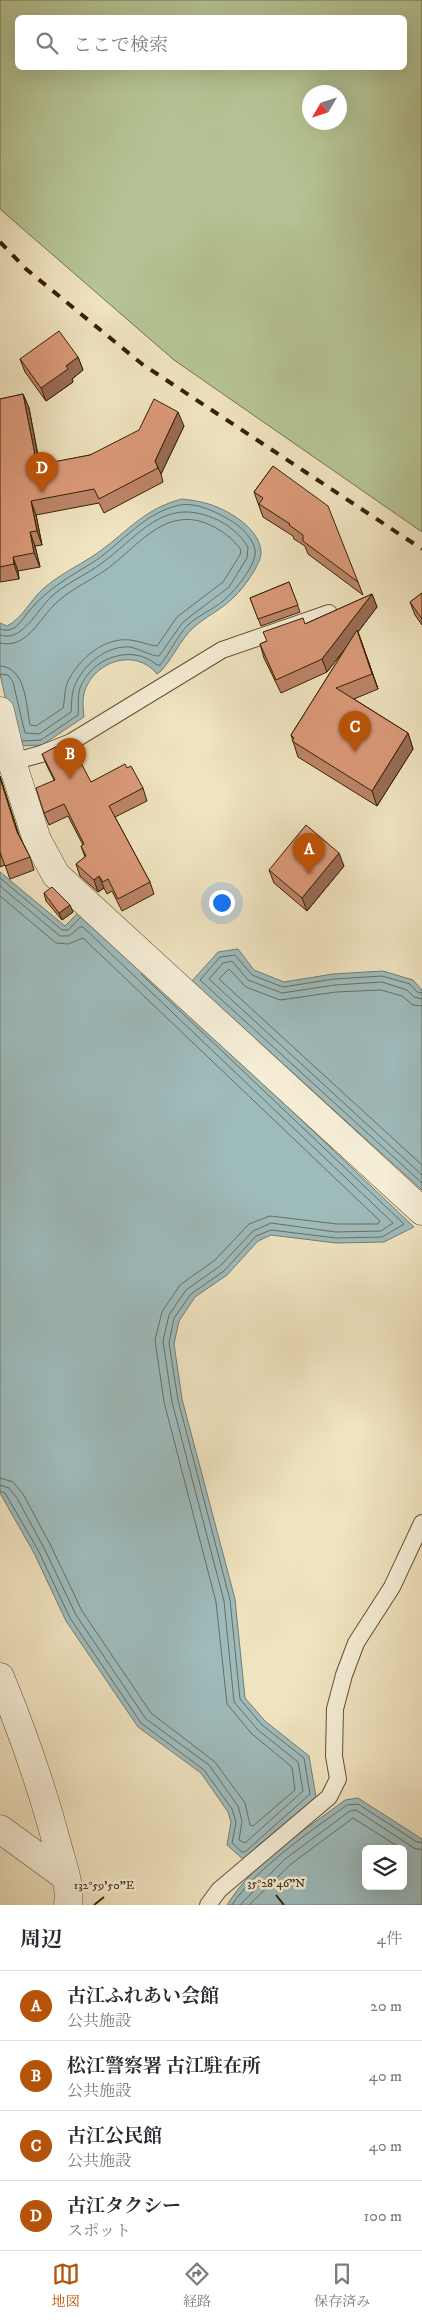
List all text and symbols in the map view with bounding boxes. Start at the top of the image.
search box [15,15,407,70]
icon: search [33,29,61,57]
text: ここで検索 [73,34,168,57]
north arrow [302,85,347,130]
pin: D [26,452,58,493]
pin: C [339,711,371,752]
pin: B [54,738,86,779]
pin: A [293,833,325,874]
your location [209,890,235,916]
map controls [362,1845,407,1890]
button: layers [362,1845,407,1890]
text: 35°28'46"N [247,1876,305,1891]
text: 132°59'50"E [74,1878,135,1893]
text: 周辺 [20,1927,62,1953]
text: 4件 [377,1929,402,1949]
text: 古江ふれあい会館 [67,1985,219,2008]
text: A [31,1996,41,2016]
text: 20 m [370,1996,402,2016]
text: 公共施設 [67,2011,131,2031]
text: 松江警察署 古江駐在所 [67,2055,261,2078]
text: B [31,2066,41,2086]
text: 40 m [369,2066,402,2086]
text: 公共施設 [67,2081,131,2101]
text: 古江公民館 [67,2125,162,2148]
text: C [31,2136,41,2156]
text: 40 m [369,2136,402,2156]
text: 公共施設 [67,2151,131,2171]
text: 古江タクシー [67,2195,181,2218]
text: D [30,2206,42,2226]
text: 100 m [364,2206,402,2226]
text: スポット [67,2221,131,2241]
tab: 地図 [52,2260,80,2311]
tab: 経路 [183,2260,211,2311]
tab: 保存済み [314,2260,370,2311]

